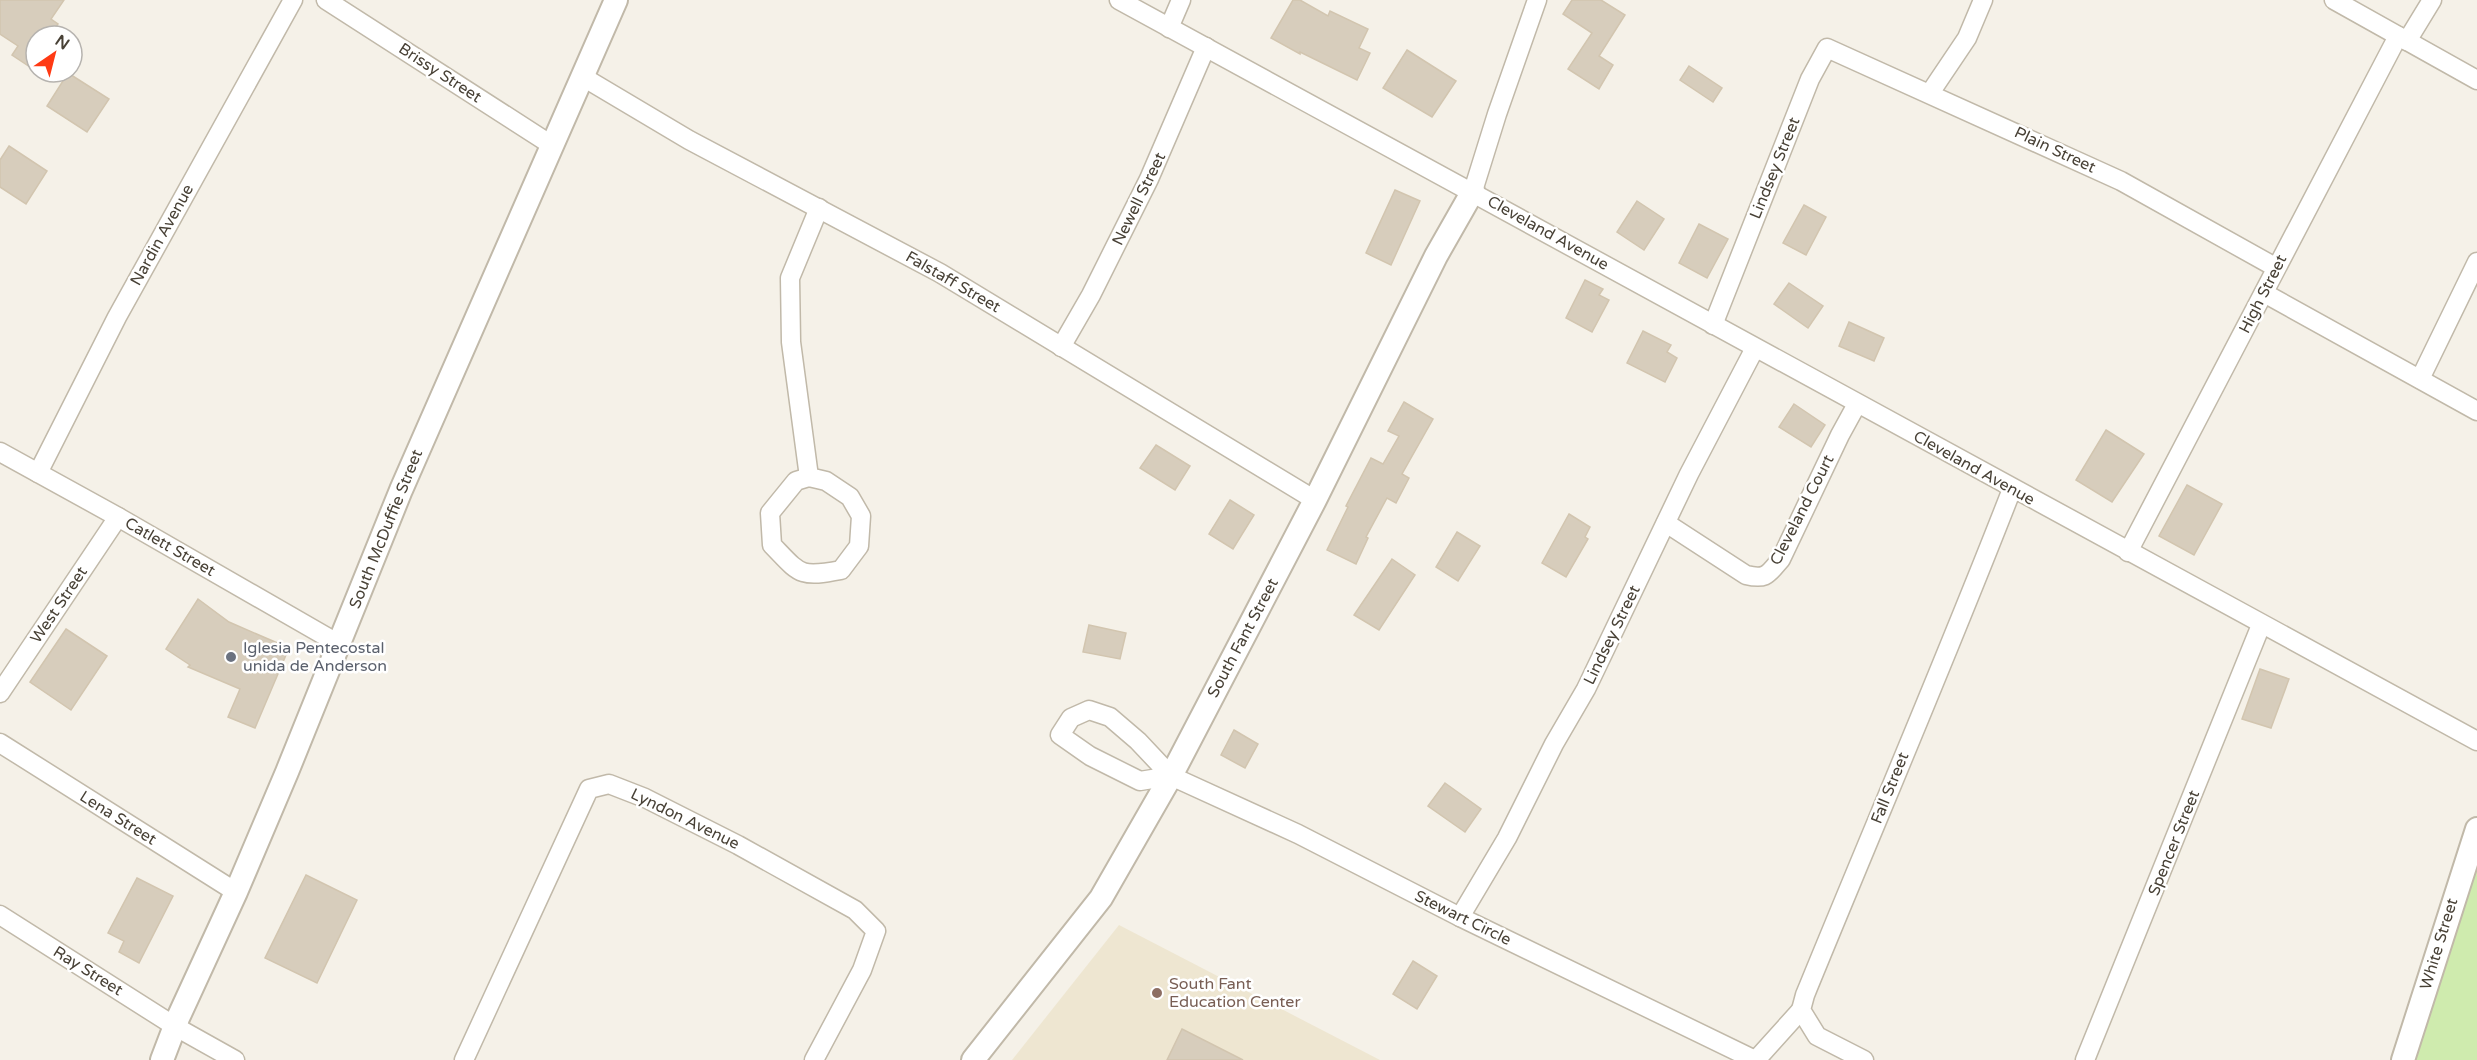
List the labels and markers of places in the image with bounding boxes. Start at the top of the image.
place label: Iglesia Pentecostal unida de Anderson [243,638,387,676]
marker: Iglesia Pentecostal unida de Anderson [224,650,238,664]
place label: South Fant Education Center [1169,974,1301,1012]
marker: South Fant Education Center [1150,986,1164,1000]

